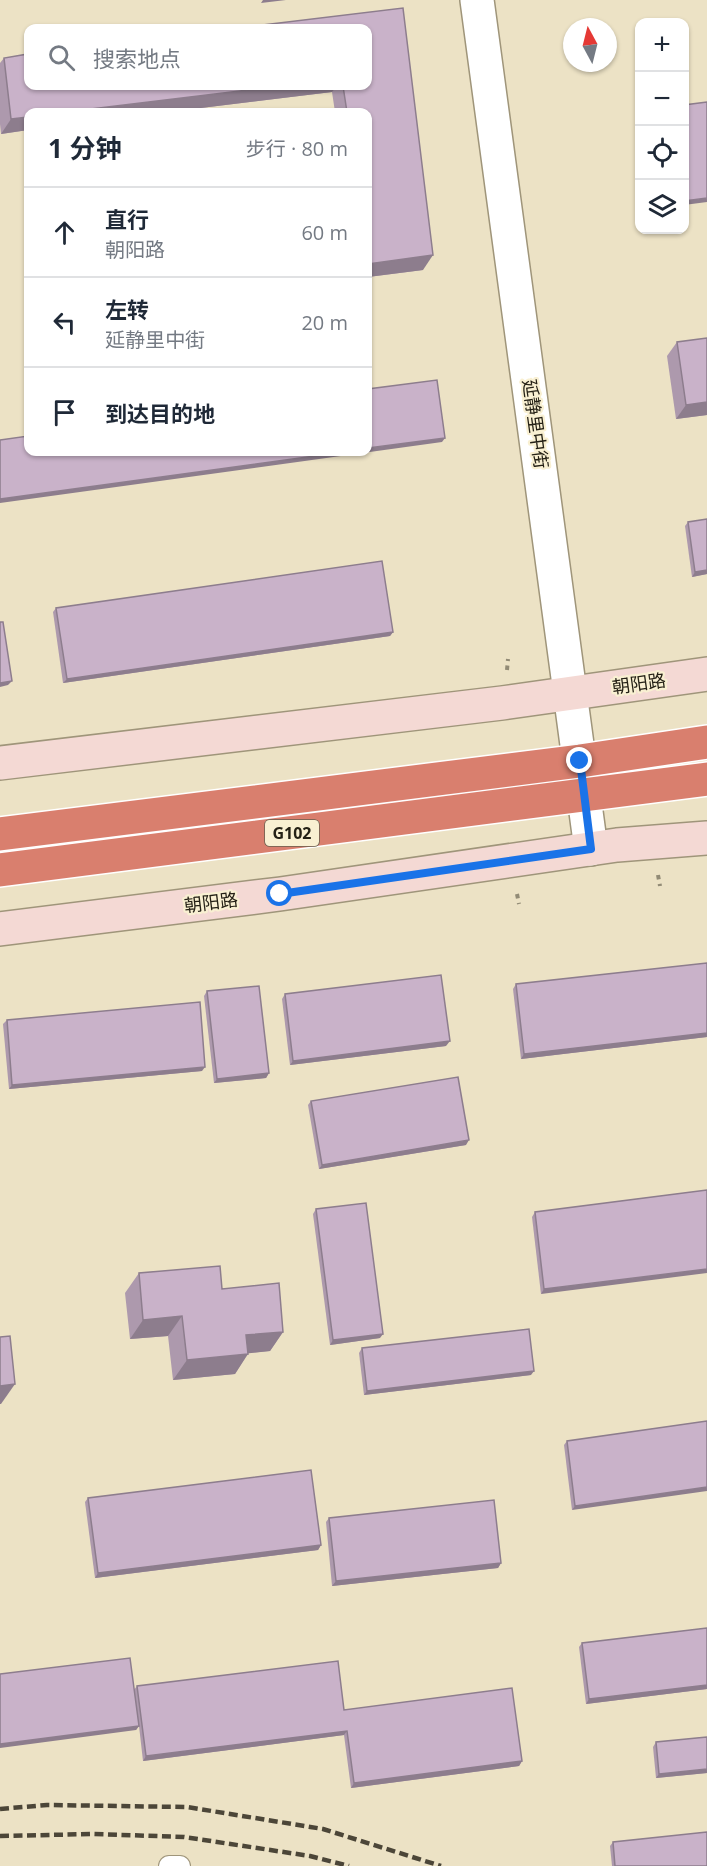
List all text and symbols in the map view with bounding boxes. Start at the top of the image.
north arrow [563,18,617,72]
map controls [635,18,689,234]
button: + [635,18,689,72]
search box [24,24,372,90]
icon: search [45,41,78,74]
text: 搜索地点 [93,43,181,73]
button: − [635,72,689,126]
button: locate [635,126,689,180]
text: 1 分钟 [48,130,122,166]
text: 步行 · 80 m [246,135,348,162]
button: layers [635,180,689,234]
text: 直行 [105,204,149,234]
icon: ahead [48,216,81,249]
text: 60 m [301,219,348,246]
text: 朝阳路 [105,236,165,263]
text: 左转 [105,294,149,324]
icon: left [48,306,81,339]
text: 20 m [301,309,348,336]
text: 延静里中街 [105,326,205,353]
street label: 延静里中街 [518,378,554,470]
icon: arrive [48,396,81,429]
text: 到达目的地 [105,398,215,428]
street label: 朝阳路 [610,667,667,699]
route end [566,747,592,773]
road number: G102 [265,820,319,846]
route start [266,880,292,906]
street label: 朝阳路 [183,887,239,917]

